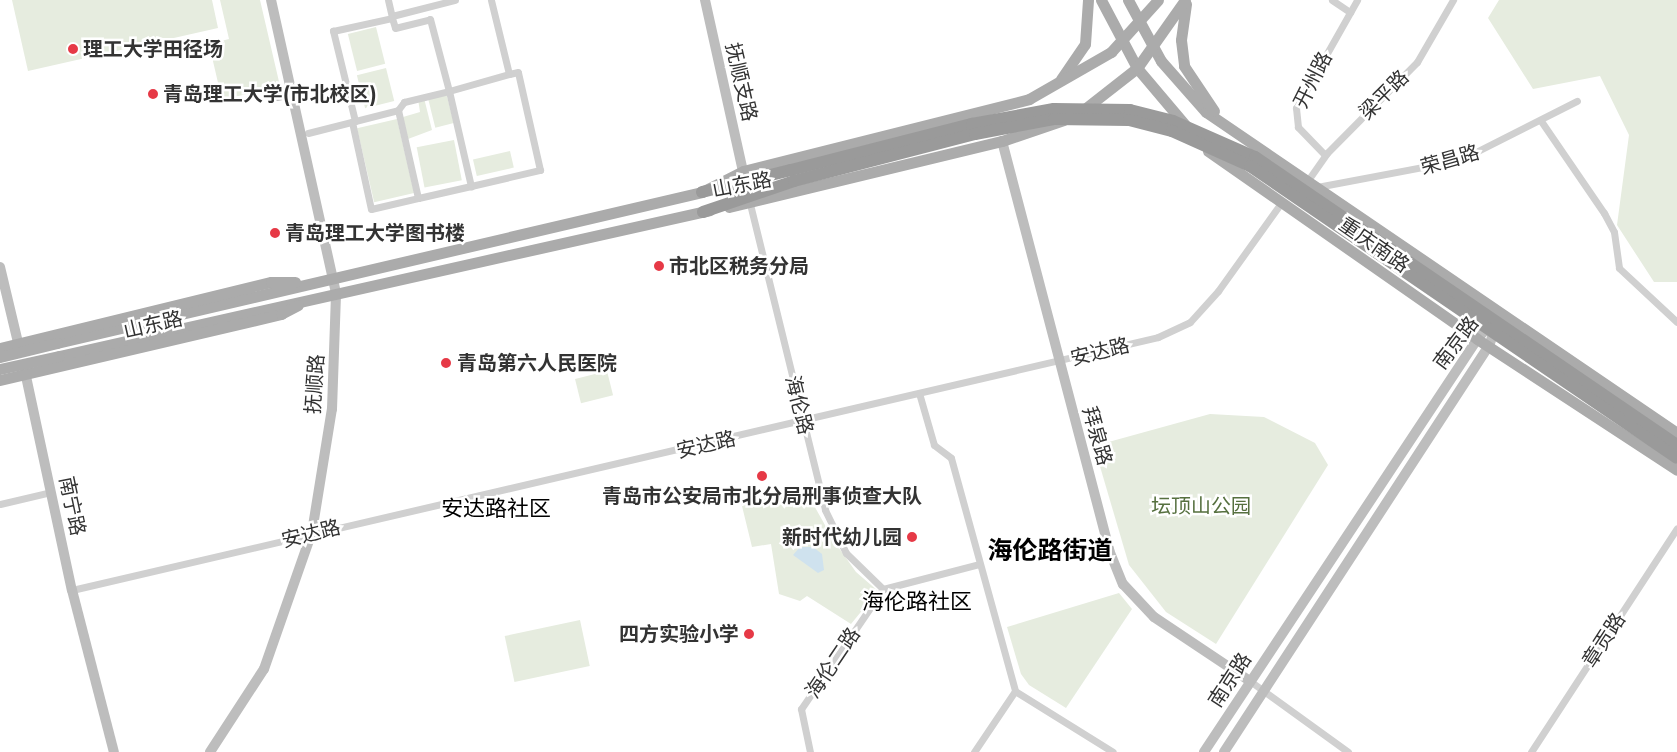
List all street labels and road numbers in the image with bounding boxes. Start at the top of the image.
street label: 抚顺支路 [720,40,762,124]
street label: 开州路 [1289,48,1337,112]
street label: 梁平路 [1354,65,1414,125]
street label: 荣昌路 [1418,140,1482,180]
street label: 山东路 [710,167,774,203]
street label: 重庆南路 [1334,212,1414,278]
street label: 山东路 [121,307,185,343]
street label: 南京路 [1428,312,1484,374]
street label: 安达路 [1068,333,1132,371]
street label: 抚顺路 [301,353,329,415]
street label: 海伦路 [780,373,818,437]
street label: 拜泉路 [1077,404,1117,468]
street label: 安达路 [674,427,738,463]
street label: 南宁路 [54,474,90,538]
street label: 安达路 [279,515,343,553]
street label: 章贡路 [1578,608,1630,672]
street label: 海伦二路 [801,623,865,703]
street label: 南京路 [1204,648,1256,712]

